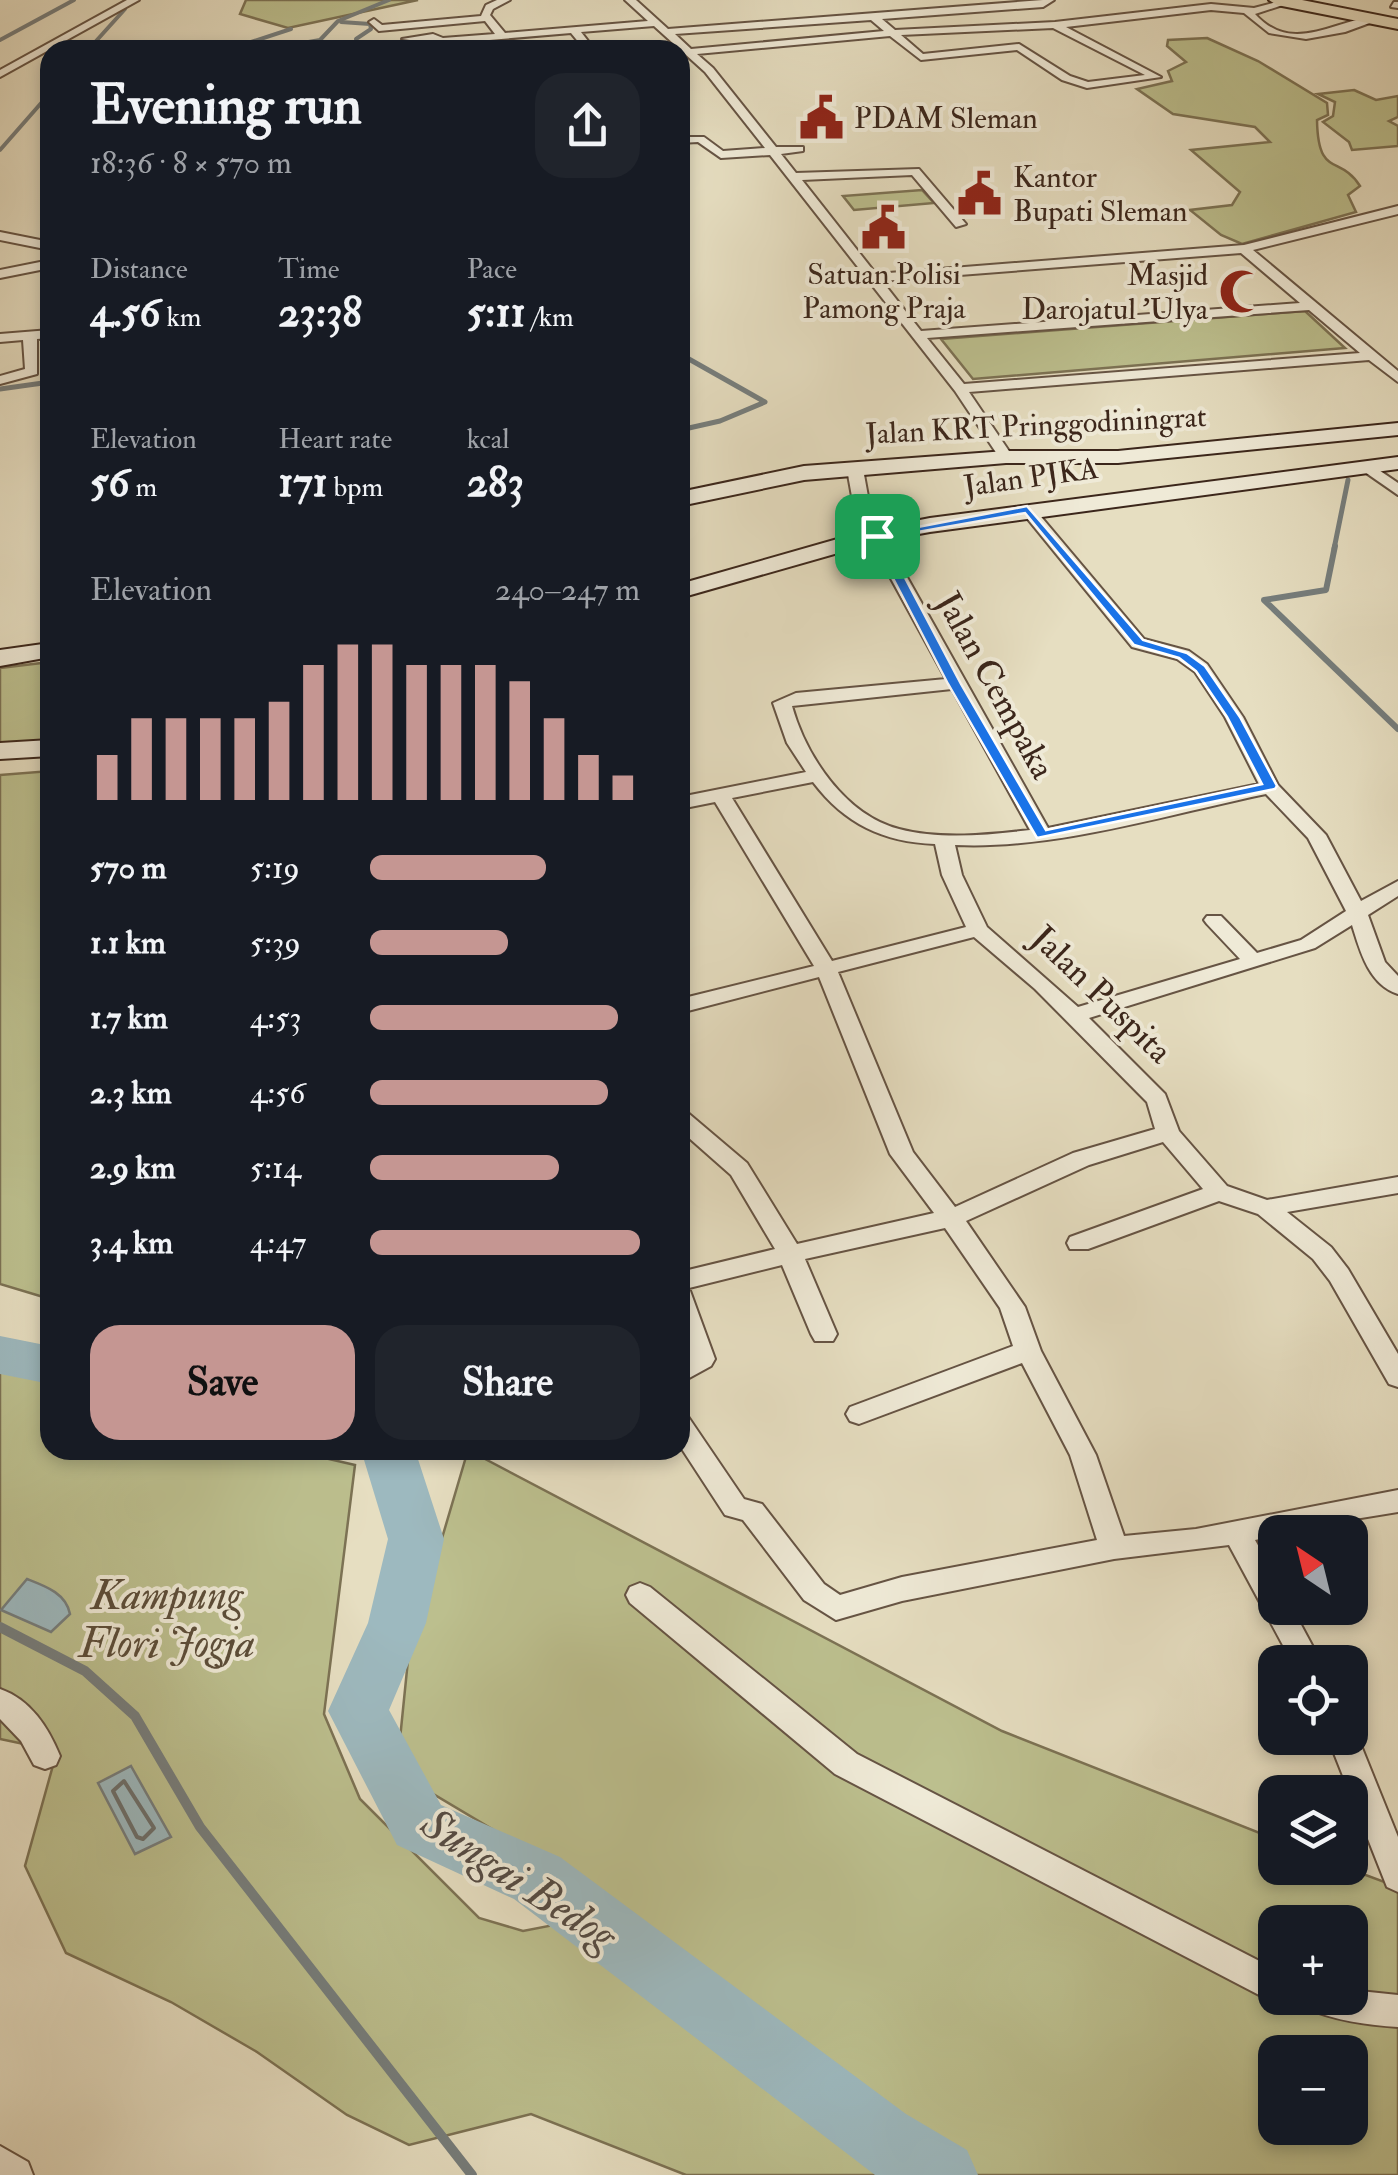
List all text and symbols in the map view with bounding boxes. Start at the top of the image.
text: Evening run [90,71,362,140]
button: share [535,73,640,178]
public building icon: PDAM Sleman [797,94,845,142]
place label: PDAM Sleman [854,100,1038,137]
text: 18:36 · 8 × 570 m [90,143,292,183]
place label: Kantor Bupati Sleman [1013,159,1188,230]
public building icon: Kantor Bupati Sleman [956,170,1004,218]
public building icon: Satuan Polisi Pamong Praja [860,203,908,251]
text: Distance [90,252,188,287]
text: Time [278,252,340,287]
text: Pace [467,252,517,287]
place label: Satuan Polisi Pamong Praja [802,256,966,327]
place label: Masjid Darojatul 'Ulya [1021,257,1209,328]
mosque icon: Masjid Darojatul 'Ulya [1217,268,1265,316]
text: 4.56 [90,287,161,339]
text: 23:38 [278,287,362,339]
text: 5:11 [467,287,526,339]
text: km [161,300,201,335]
text: /km [526,300,574,335]
street label: Jalan KRT Pringgodiningrat [863,398,1208,453]
text: Elevation [90,422,197,457]
text: Heart rate [278,422,392,457]
text: kcal [467,422,510,457]
street label: Jalan PJKA [960,450,1101,505]
text: 56 [90,457,130,509]
text: 171 [278,457,328,509]
text: 283 [467,457,524,509]
text: m [130,470,157,505]
text: bpm [328,470,383,505]
pin [835,494,920,579]
icon: arrive [850,509,905,564]
text: Elevation [90,570,212,610]
text: 240–247 m [495,570,640,610]
street label: Jalan Cempaka [925,584,1065,787]
text: 570 m [90,848,167,888]
text: 5:19 [250,848,300,888]
street label: Jalan Puspita [1021,916,1182,1073]
text: 1.1 km [90,923,166,963]
text: 5:39 [250,923,301,963]
text: 1.7 km [90,998,168,1038]
text: 4:53 [250,998,302,1038]
text: 2.3 km [90,1073,172,1113]
text: 4:56 [250,1073,305,1113]
text: 2.9 km [90,1148,176,1188]
text: 5:14 [250,1148,301,1188]
text: 3.4 km [90,1223,173,1263]
text: 4:47 [250,1223,306,1263]
button: Save [90,1325,355,1440]
button: Share [375,1325,640,1440]
north arrow [1258,1515,1368,1625]
map controls [1258,1515,1368,2145]
park label: Kampung Flori Jogja [77,1570,255,1670]
button: locate [1258,1645,1368,1755]
button: layers [1258,1775,1368,1885]
water label: Sungai Bedog [410,1795,629,1965]
button: + [1258,1905,1368,2015]
button: − [1258,2035,1368,2145]

